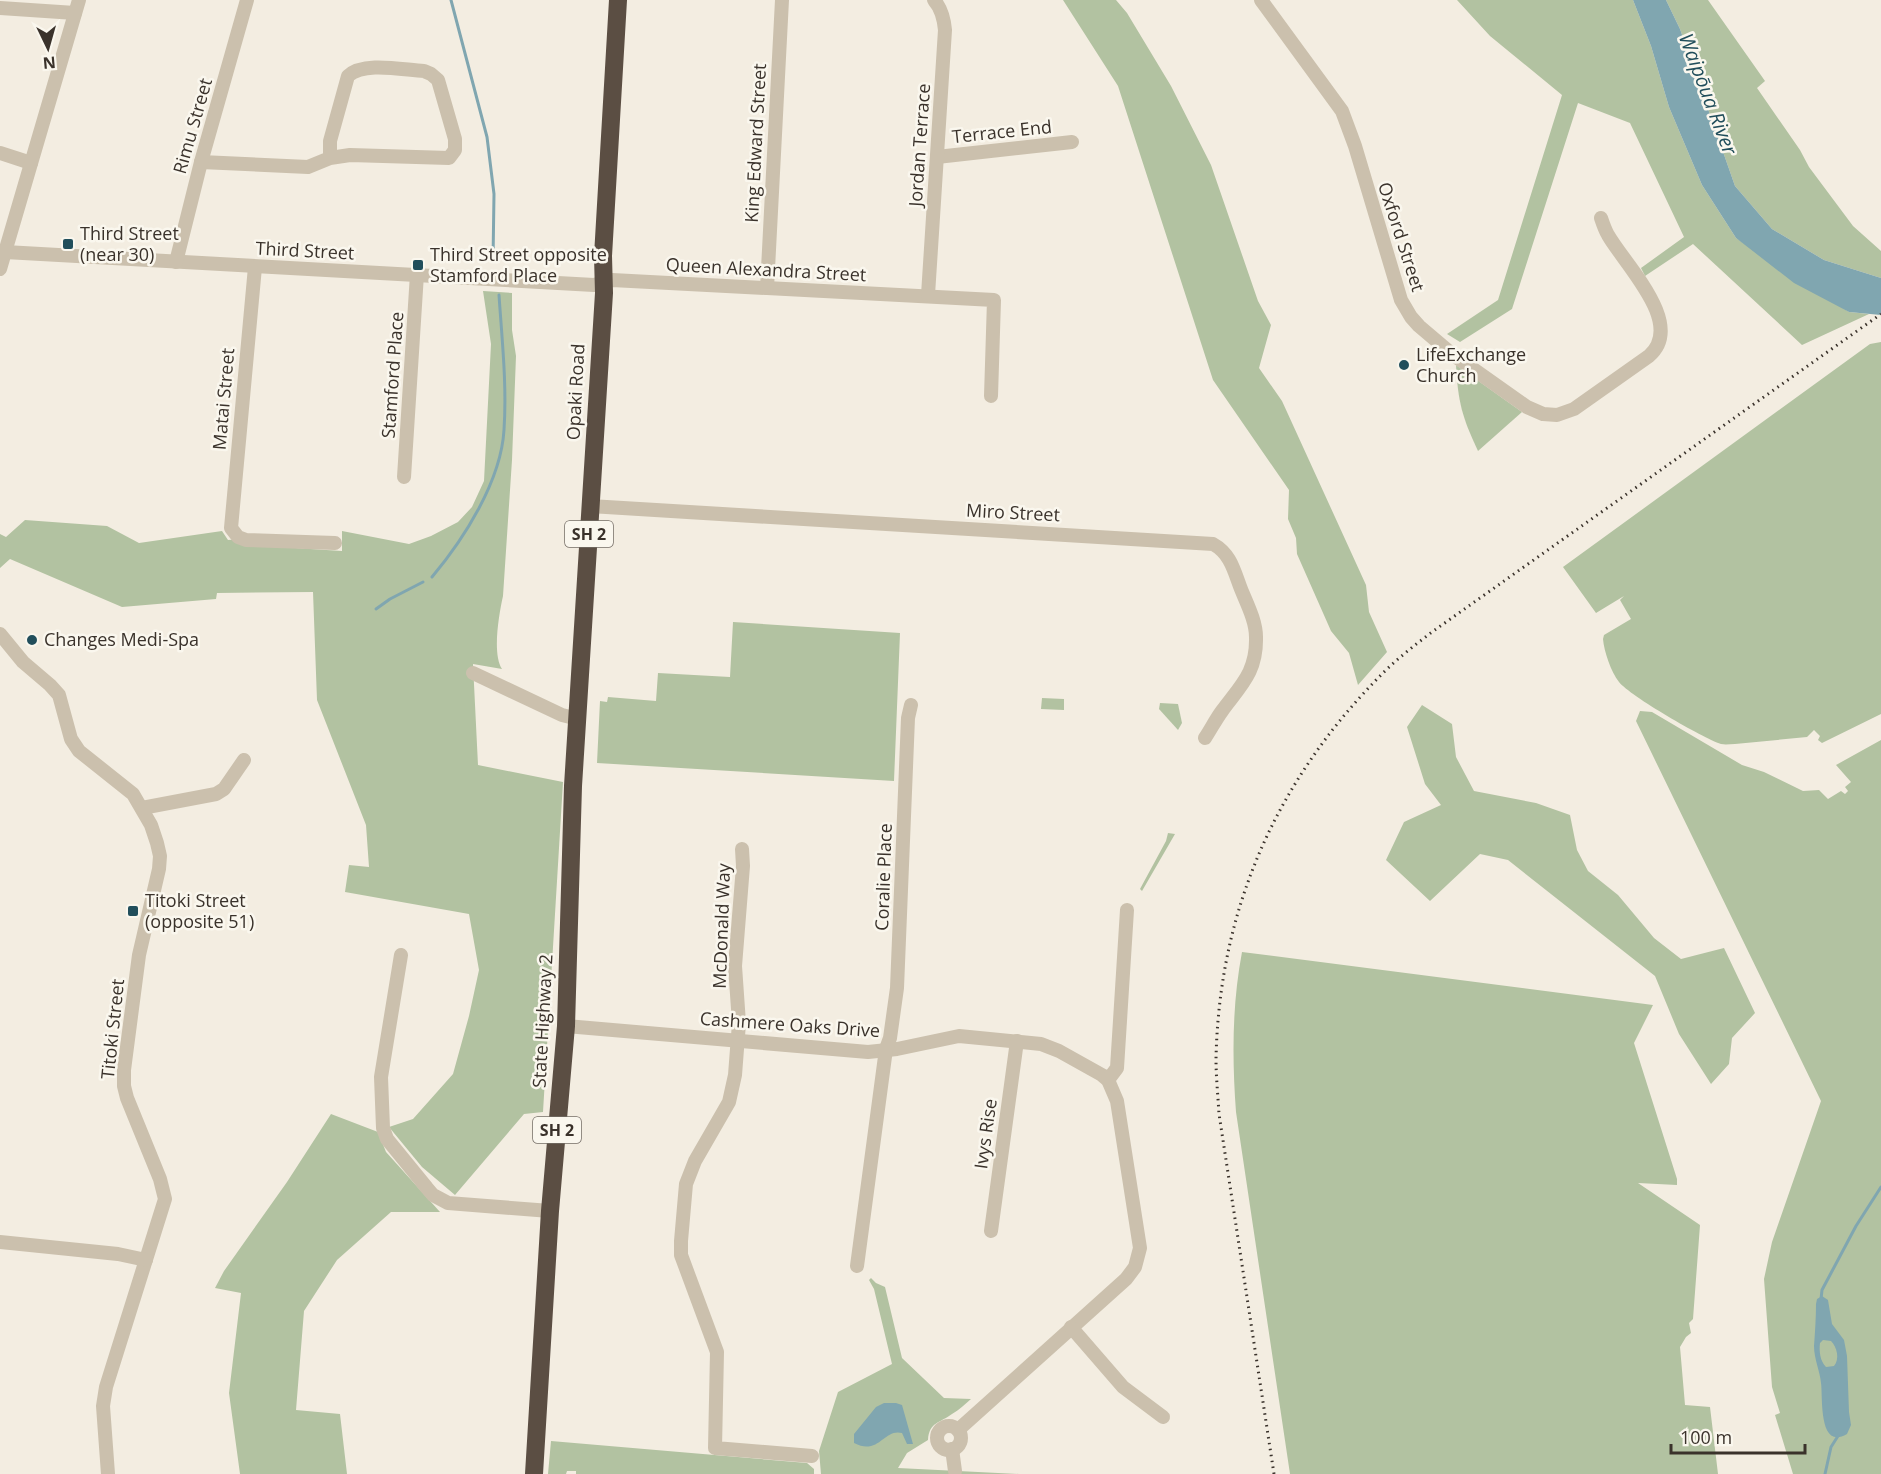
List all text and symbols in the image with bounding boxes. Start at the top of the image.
north arrow [18,18,78,78]
water label: Waipōua River [1673,29,1744,159]
text: N [42,51,57,74]
street label: King Edward Street [739,63,771,223]
street label: Rimu Street [167,75,217,176]
street label: Jordan Terrace [903,83,935,209]
street label: Terrace End [951,114,1053,148]
street label: Oxford Street [1373,179,1431,294]
place label: Third Street (near 30) [80,221,179,266]
street label: Third Street [255,235,355,265]
marker: Third Street (near 30) [61,237,75,251]
place label: Third Street opposite Stamford Place [430,242,607,287]
street label: Queen Alexandra Street [665,252,867,286]
marker: Third Street opposite Stamford Place [411,258,425,272]
street label: Stamford Place [376,311,408,439]
place label: LifeExchange Church [1416,342,1526,387]
street label: Opaki Road [560,343,590,441]
street label: Matai Street [207,347,239,451]
marker: LifeExchange Church [1397,358,1411,372]
street label: Miro Street [966,498,1061,526]
road number: SH 2 [565,521,613,547]
place label: Changes Medi-Spa [44,627,199,651]
marker: Changes Medi-Spa [25,633,39,647]
street label: Coralie Place [869,823,897,931]
street label: McDonald Way [707,862,735,989]
place label: Titoki Street (opposite 51) [145,888,254,933]
marker: Titoki Street (opposite 51) [126,904,140,918]
street label: State Highway 2 [527,953,557,1089]
street label: Titoki Street [95,978,129,1080]
street label: Cashmere Oaks Drive [699,1006,881,1042]
street label: Ivys Rise [968,1097,1002,1171]
road number: SH 2 [533,1117,581,1143]
scale bar [1671,1417,1804,1455]
text: 100 m [1680,1425,1732,1449]

